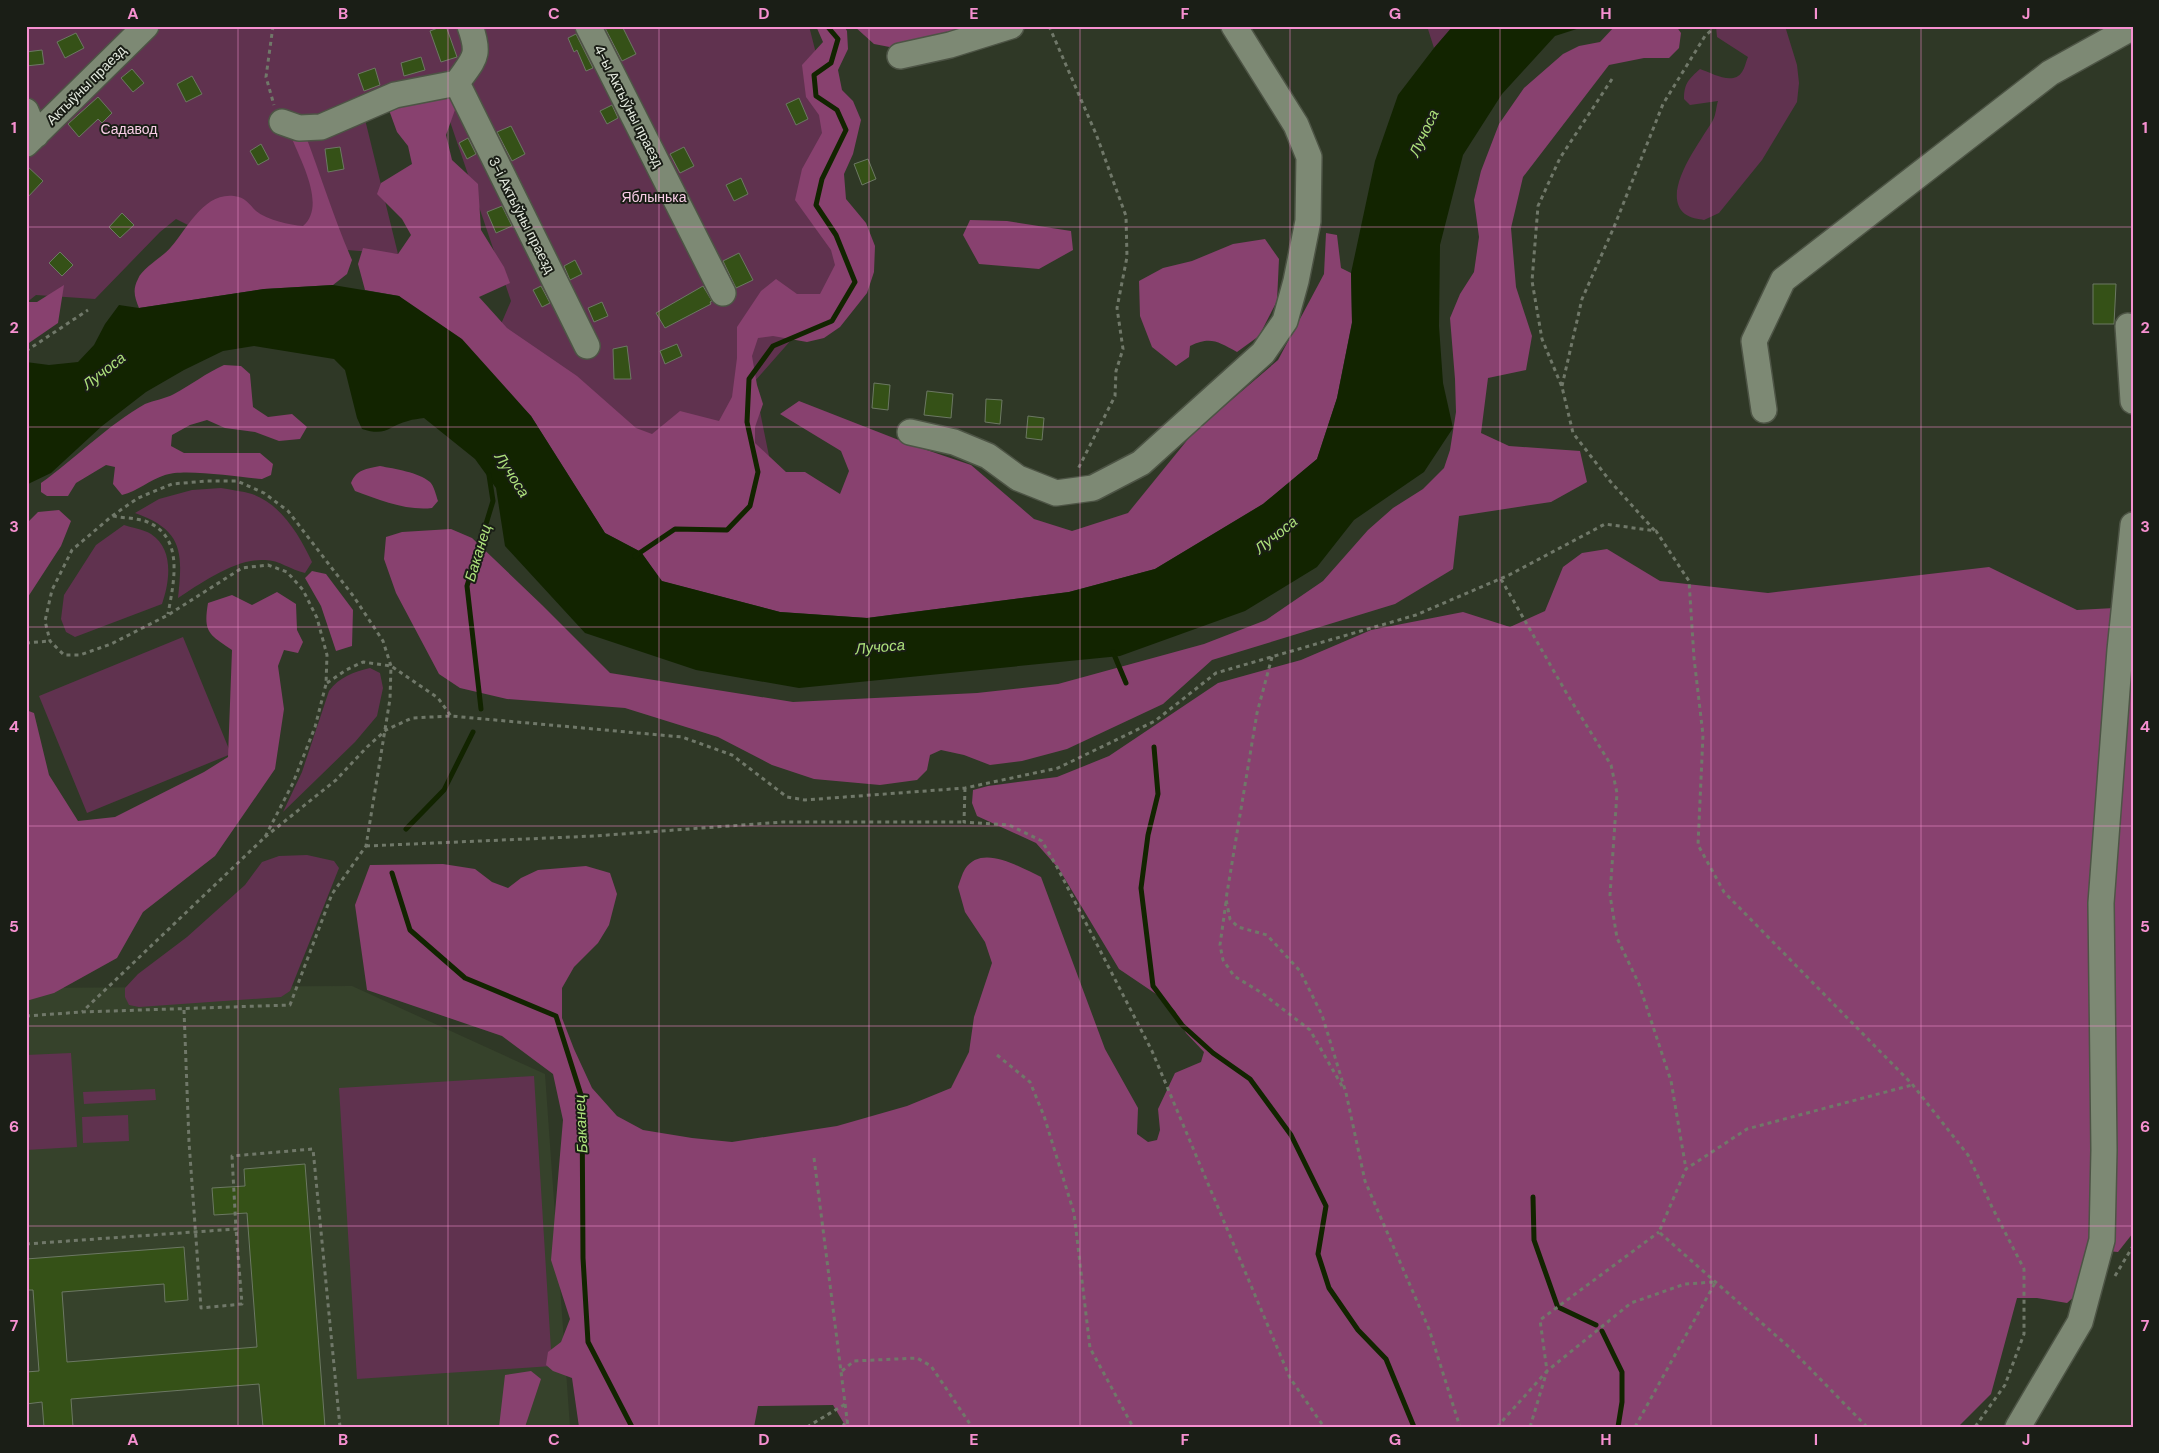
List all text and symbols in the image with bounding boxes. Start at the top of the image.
text: A [127,3,139,24]
text: B [338,3,348,24]
text: C [548,3,560,24]
text: D [758,3,770,24]
text: E [969,3,979,24]
text: F [1181,3,1190,24]
text: G [1389,3,1401,24]
text: H [1600,3,1612,24]
text: I [1814,3,1818,24]
text: J [2022,3,2030,24]
street label: Актыўны праезд [42,41,130,129]
street label: 4-ы Актыўны праезд [590,42,668,170]
water label: Лучоса [1404,106,1444,161]
text: 1 [11,117,17,138]
text: 1 [2142,117,2148,138]
park label: Садавод [101,120,157,138]
street label: 3-і Актыўны праезд [485,154,559,276]
park label: Яблынька [622,188,687,206]
text: 2 [9,317,19,338]
text: 2 [2140,317,2150,338]
water label: Лучоса [77,348,130,395]
water label: Лучоса [490,448,534,501]
water label: Лучоса [1250,512,1302,559]
text: 3 [9,516,19,537]
text: 3 [2140,516,2150,537]
water label: Баканец [460,522,496,584]
water label: Лучоса [853,635,906,659]
text: 4 [9,716,19,737]
text: 4 [2140,716,2150,737]
text: 5 [9,916,19,937]
text: 5 [2140,916,2150,937]
water label: Баканец [569,1094,593,1154]
text: 6 [9,1116,19,1137]
text: 6 [2140,1116,2150,1137]
text: 7 [10,1315,19,1336]
text: 7 [2141,1315,2150,1336]
text: A [127,1429,139,1450]
text: B [338,1429,348,1450]
text: C [548,1429,560,1450]
text: D [758,1429,770,1450]
text: E [969,1429,979,1450]
text: F [1181,1429,1190,1450]
text: G [1389,1429,1401,1450]
text: H [1600,1429,1612,1450]
text: I [1814,1429,1818,1450]
text: J [2022,1429,2030,1450]

